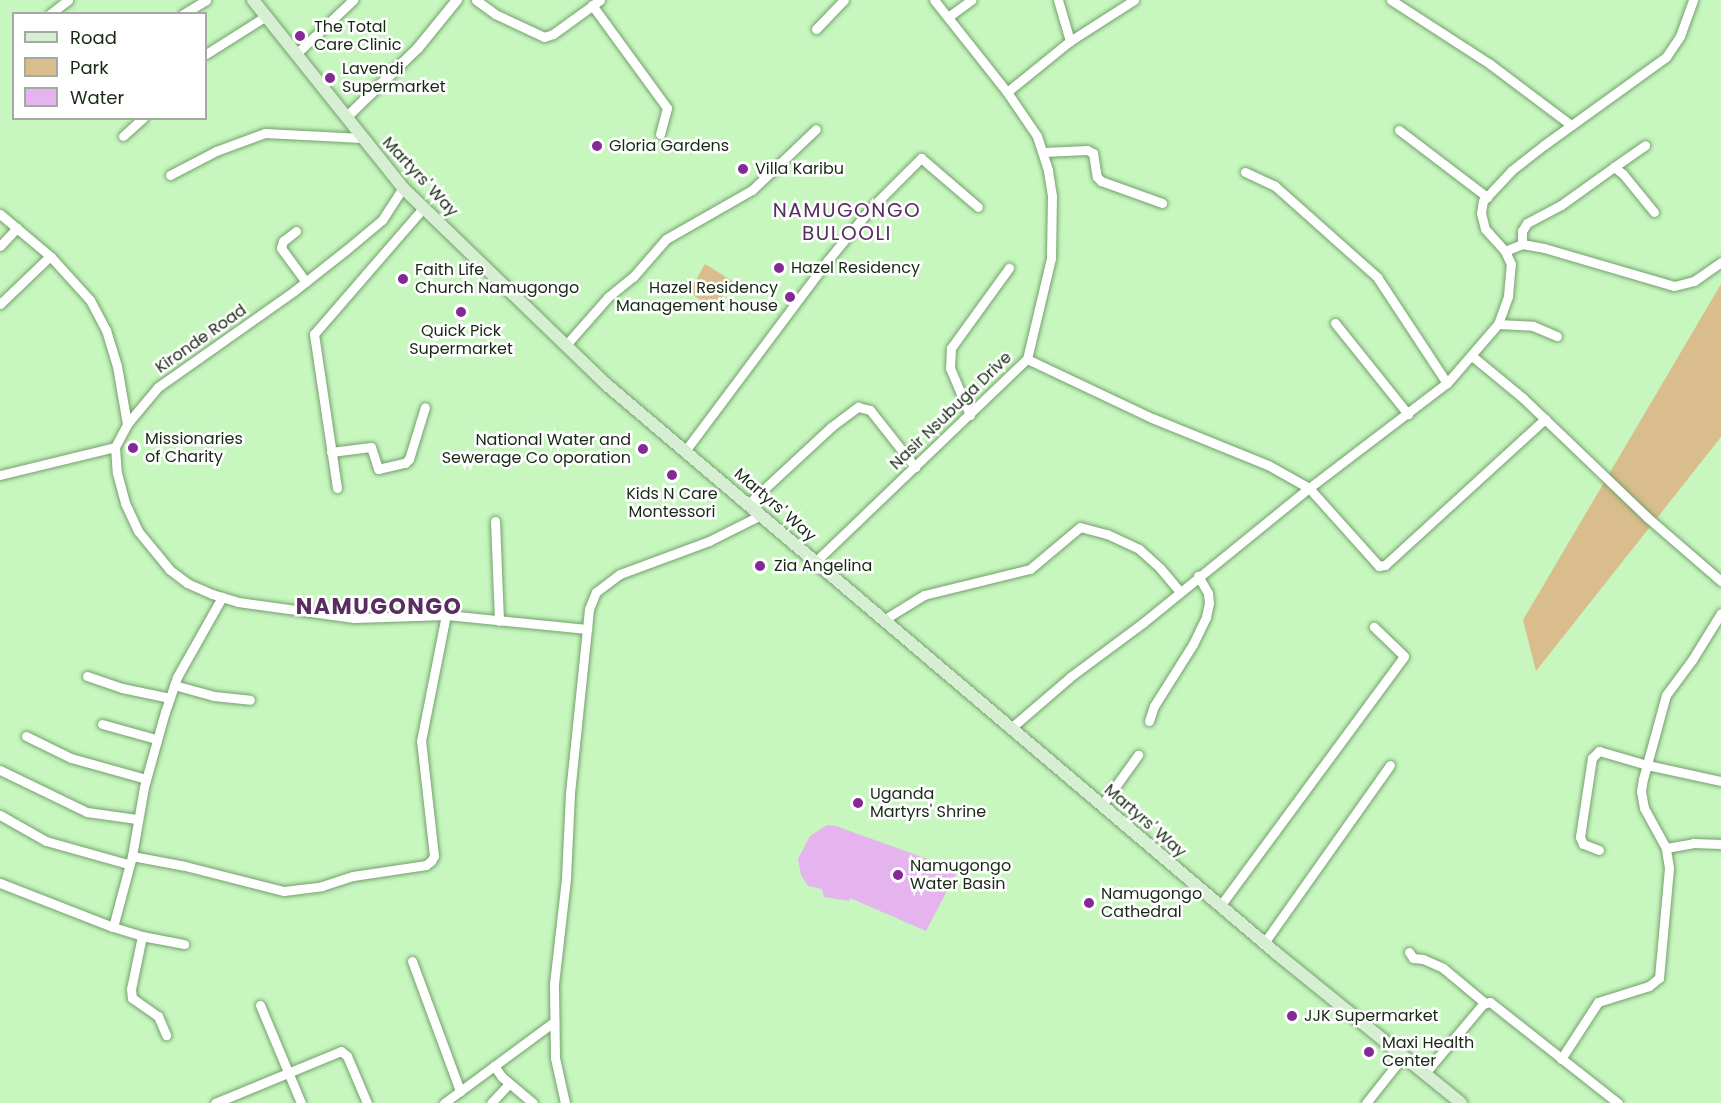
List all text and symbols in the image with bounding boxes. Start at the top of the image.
legend [12,12,207,120]
place label: The Total Care Clinic [314,17,401,55]
text: Road [70,25,117,50]
marker: The Total Care Clinic [291,27,309,45]
text: Park [70,55,109,80]
place label: Lavendi Supermarket [342,59,446,97]
marker: Lavendi Supermarket [323,71,337,85]
text: Water [70,85,124,110]
street label: Martyrs' Way [378,133,462,221]
place label: Gloria Gardens [609,136,729,156]
marker: Gloria Gardens [590,139,604,153]
place label: Villa Karibu [755,159,844,179]
marker: Villa Karibu [736,162,750,176]
district label: NAMUGONGO BULOOLI [773,198,921,245]
place label: Hazel Residency [791,258,920,278]
place label: Faith Life Church Namugongo [415,260,579,298]
marker: Hazel Residency [772,261,786,275]
marker: Faith Life Church Namugongo [396,272,410,286]
place label: Hazel Residency Management house [616,278,778,316]
marker: Hazel Residency Management house [783,290,797,304]
street label: Kironde Road [152,301,250,377]
marker: Quick Pick Supermarket [454,305,468,319]
place label: Quick Pick Supermarket [409,321,513,359]
street label: Nasir Nsubuga Drive [886,348,1016,474]
place label: Missionaries of Charity [145,429,243,467]
place label: National Water and Sewerage Co oporation [442,430,631,468]
marker: Missionaries of Charity [126,441,140,455]
marker: National Water and Sewerage Co oporation [636,442,650,456]
street label: Martyrs' Way [730,464,820,546]
marker: Kids N Care Montessori [665,468,679,482]
place label: Kids N Care Montessori [626,484,718,522]
place label: Zia Angelina [774,556,872,576]
marker: Zia Angelina [751,557,769,575]
district label: NAMUGONGO [296,594,462,620]
street label: Martyrs' Way [1100,780,1190,862]
place label: Uganda Martyrs' Shrine [870,784,986,822]
marker: Uganda Martyrs' Shrine [851,796,865,810]
place label: Namugongo Water Basin [910,856,1011,894]
marker: Namugongo Water Basin [891,868,905,882]
place label: Namugongo Cathedral [1101,884,1202,922]
marker: Namugongo Cathedral [1082,896,1096,910]
place label: JJK Supermarket [1304,1006,1438,1026]
marker: JJK Supermarket [1285,1009,1299,1023]
place label: Maxi Health Center [1382,1033,1474,1071]
marker: Maxi Health Center [1360,1043,1378,1061]

